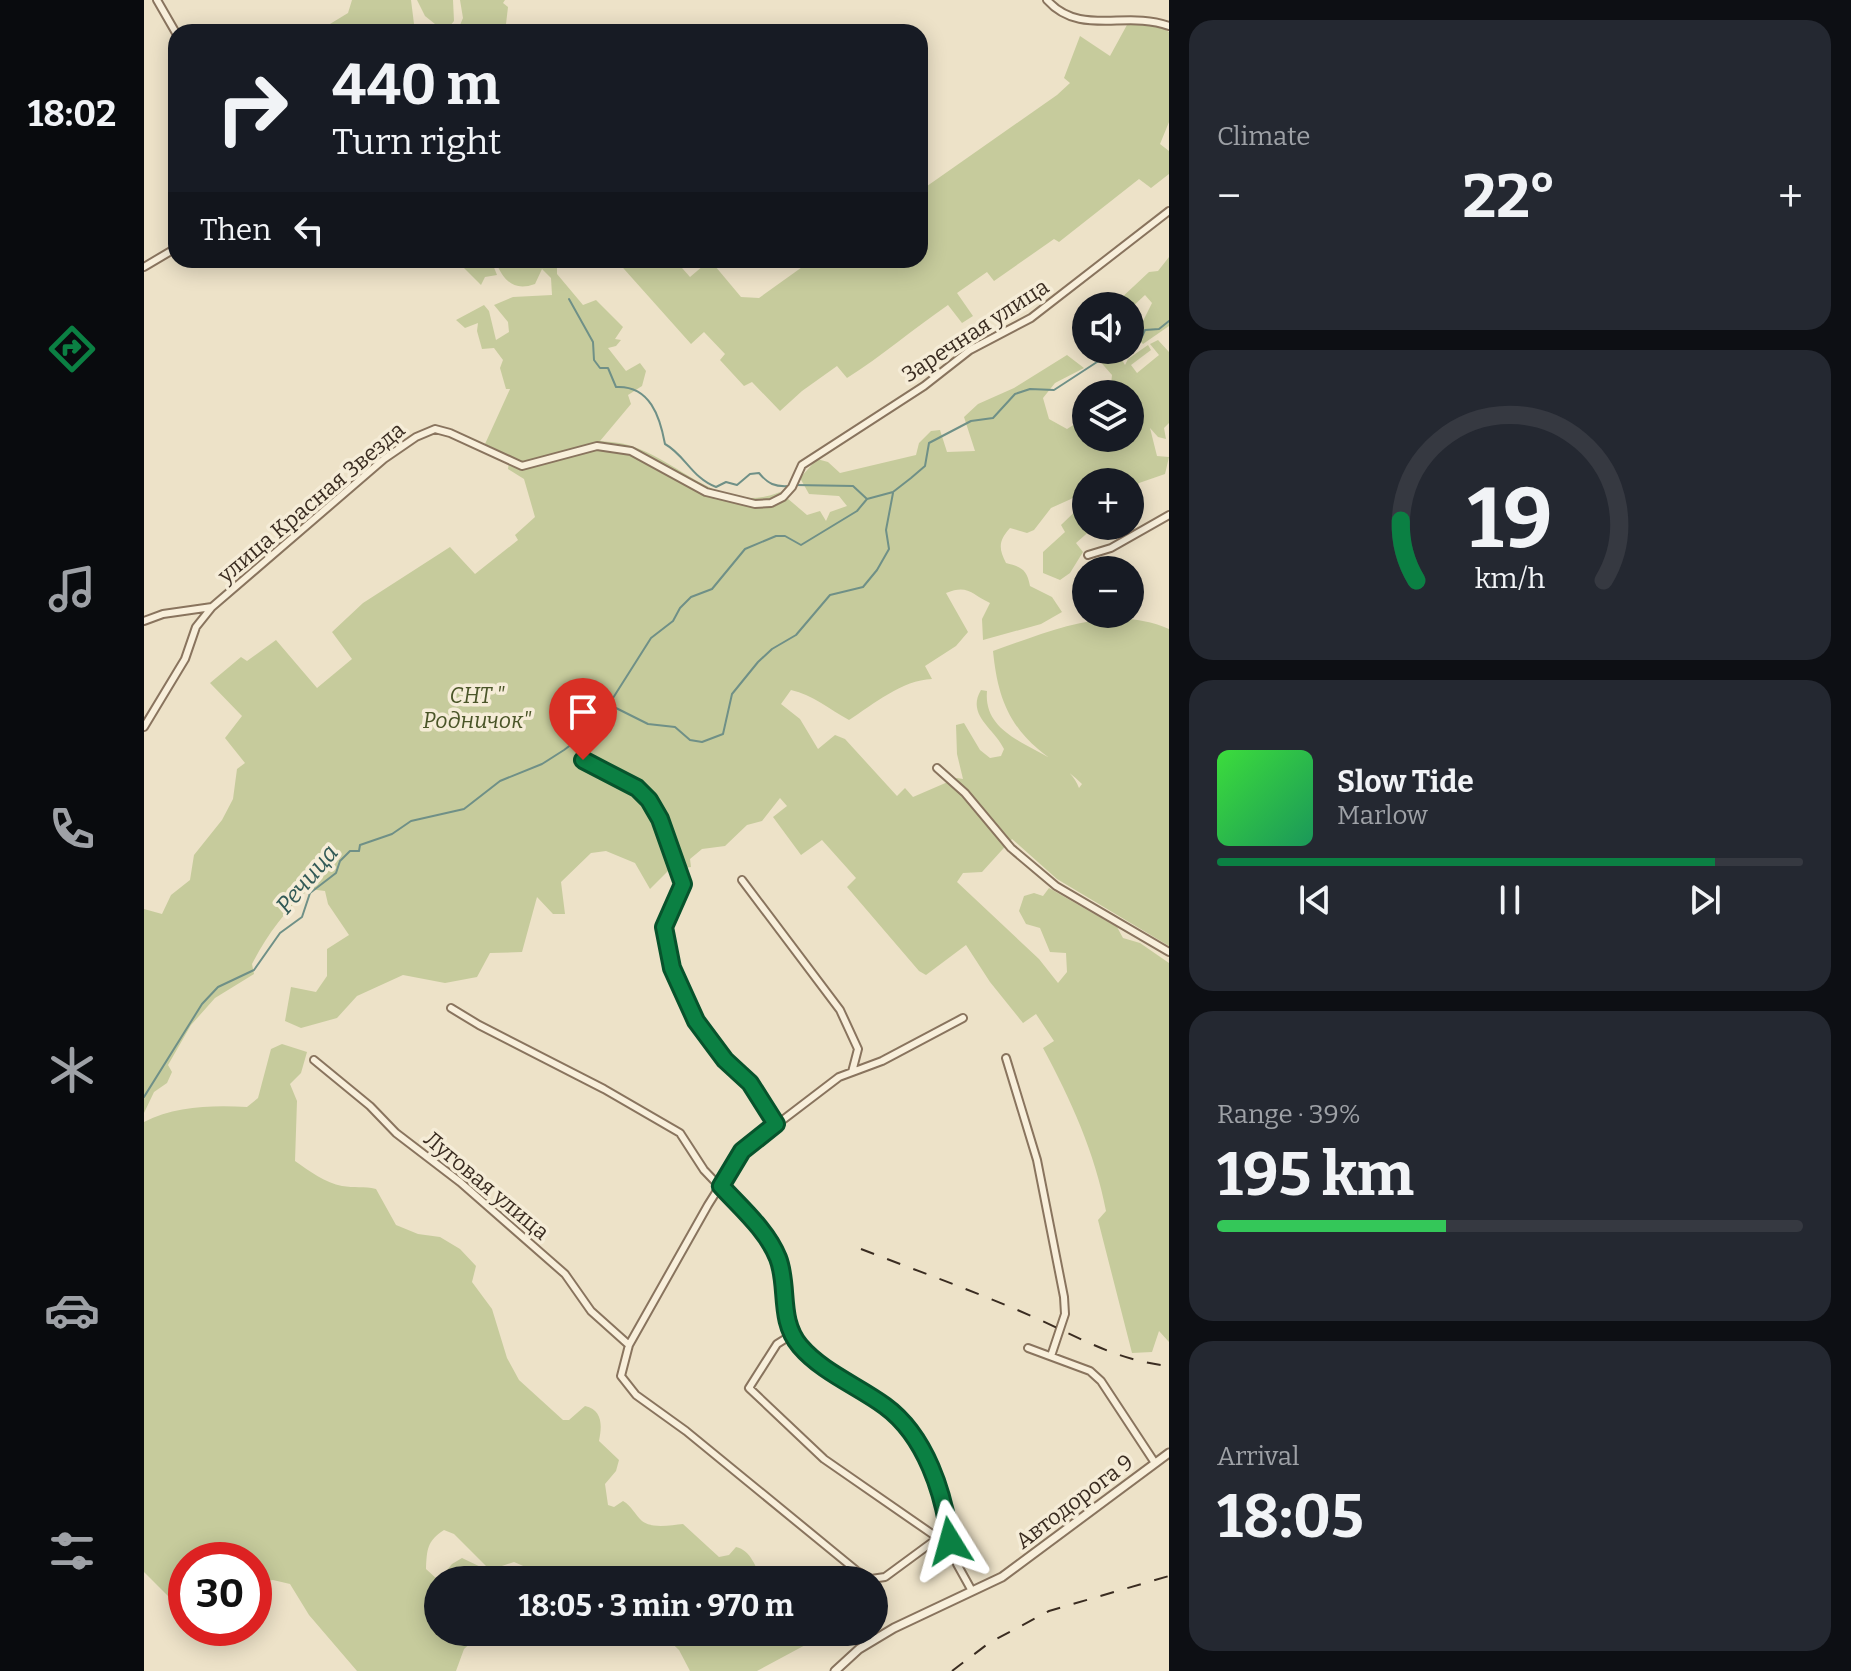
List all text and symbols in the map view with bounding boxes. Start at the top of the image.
text: 440 m [332,52,500,119]
icon: right [200,56,304,160]
text: 18:02 [28,92,116,136]
text: Turn right [332,120,501,164]
text: Climate [1217,121,1311,152]
text: 22° [1463,161,1557,233]
text: − [1217,170,1241,223]
text: + [1778,170,1803,223]
icon: left [287,208,331,252]
text: Then [200,212,271,248]
street label: Заречная улица [897,273,1054,388]
map controls [1072,292,1144,628]
button: sound [1072,292,1144,364]
icon: directions [44,321,100,377]
button: layers [1072,380,1144,452]
street label: улица Красная Звезда [211,416,410,589]
button: + [1072,468,1144,540]
text: 19 [1467,469,1553,569]
button: − [1072,556,1144,628]
icon: music [44,561,100,617]
text: km/h [1475,561,1546,596]
pin [549,678,617,760]
park label: СНТ " Родничок" [423,682,532,734]
icon: arrive [561,690,605,734]
text: Slow Tide [1337,764,1474,800]
text: Marlow [1337,800,1428,831]
icon: phone [44,801,100,857]
water label: Речица [270,839,344,919]
icon: previous [1293,878,1337,922]
icon: pause [1488,878,1532,922]
icon: next [1683,878,1727,922]
icon: climate [44,1042,100,1098]
text: Range · 39% [1217,1099,1361,1130]
street label: Луговая улица [419,1125,555,1246]
text: 195 km [1217,1139,1414,1211]
icon: car [44,1282,100,1338]
text: Arrival [1217,1441,1299,1472]
street label: Автодорога 9 [1010,1448,1139,1554]
text: 18:05 [1217,1481,1364,1553]
position arrow [908,1499,992,1583]
icon: filters [44,1523,100,1579]
speed limit sign: 30 [168,1542,272,1646]
text: 18:05 · 3 min · 970 m [518,1588,794,1624]

